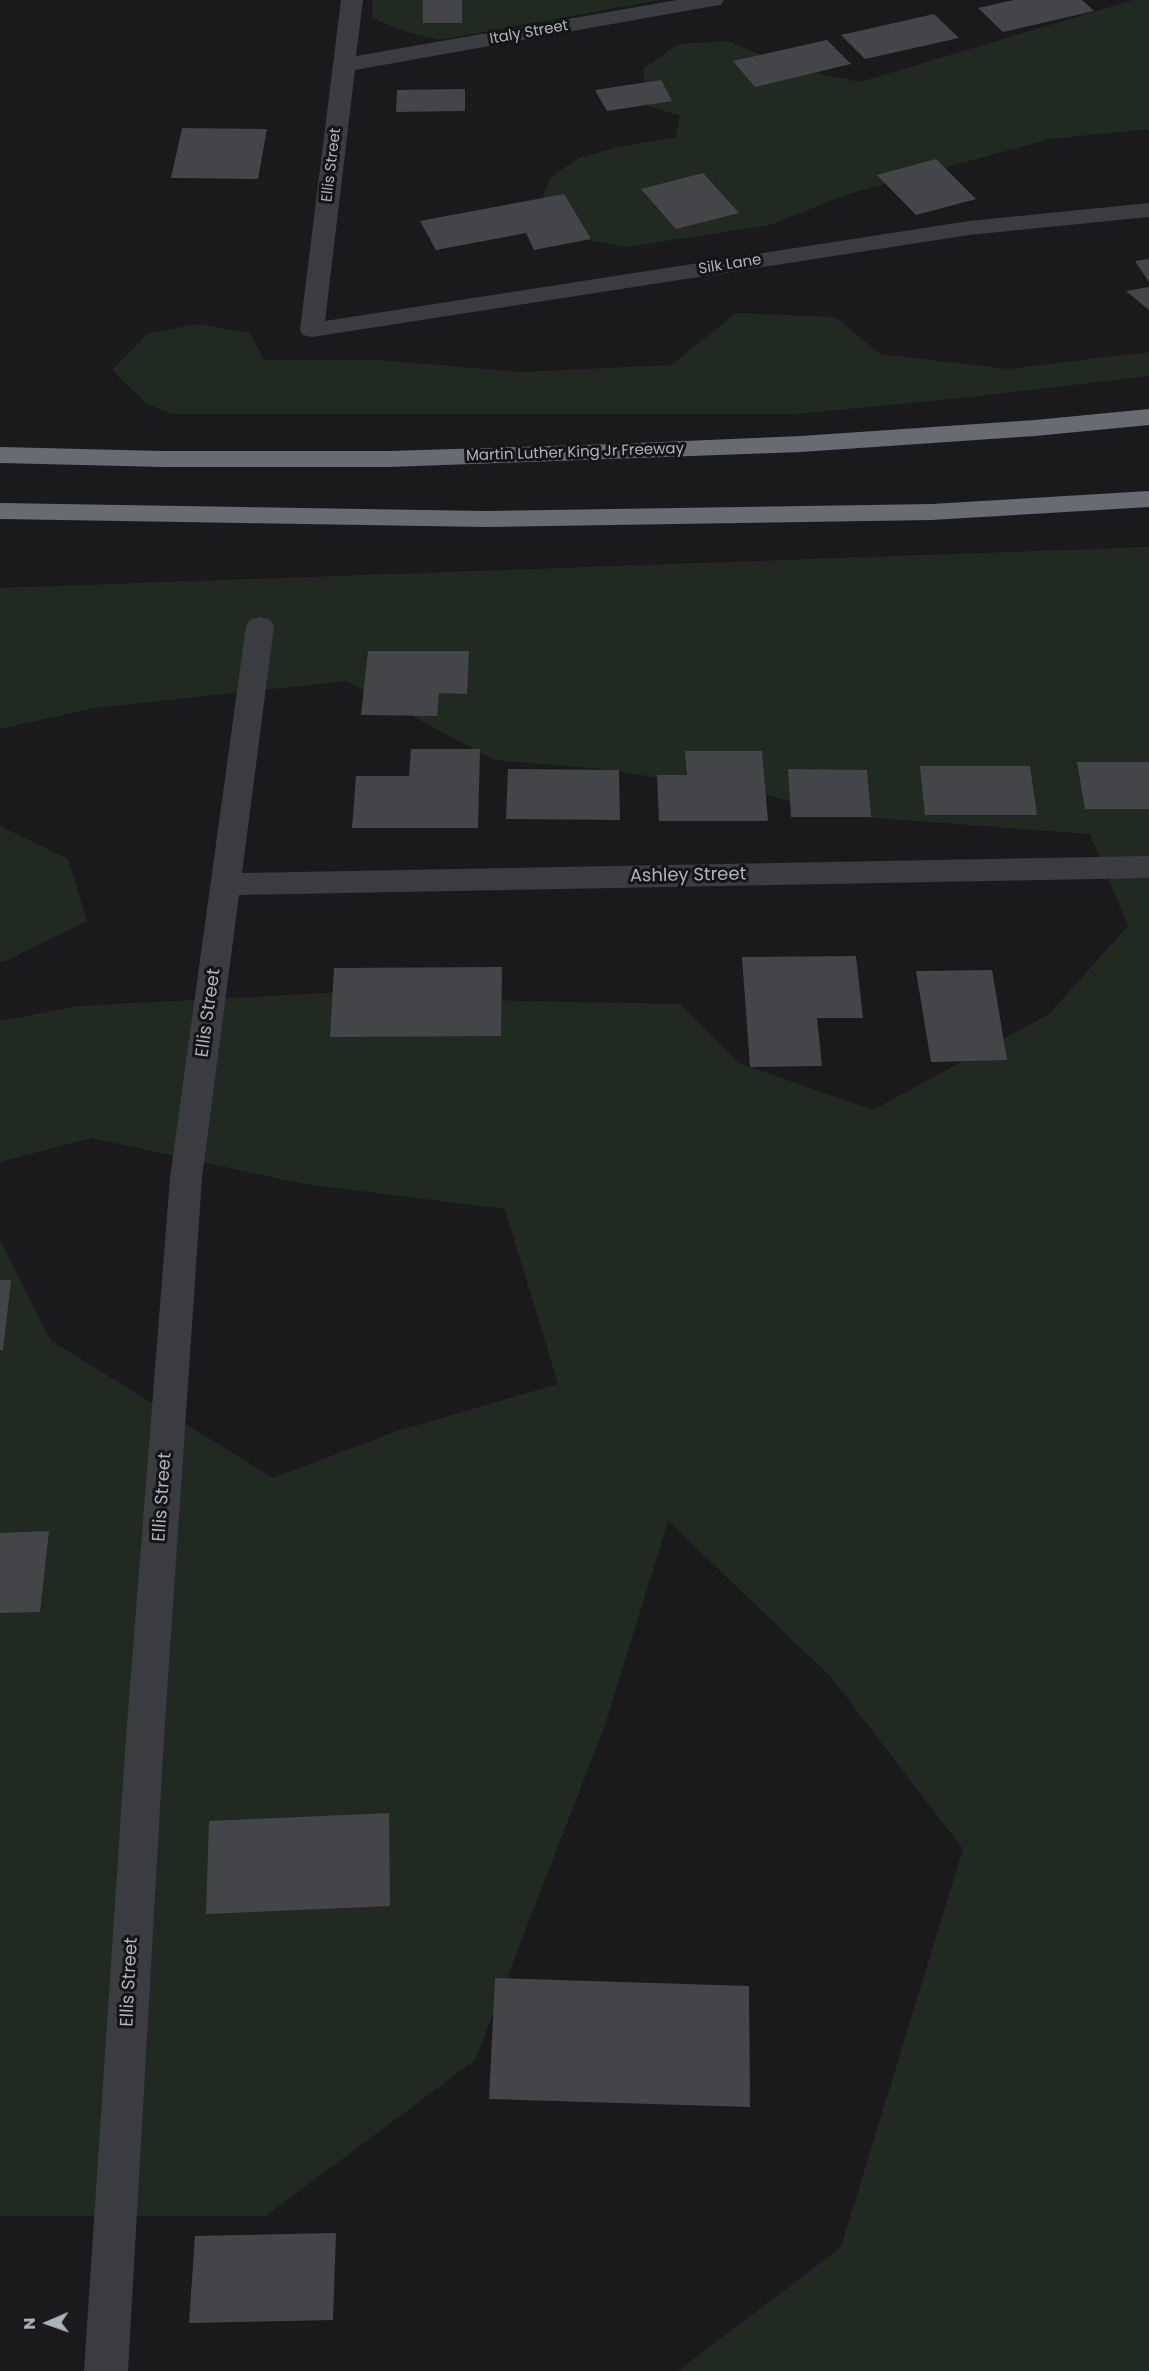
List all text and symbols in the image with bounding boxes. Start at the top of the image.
street label: Italy Street [488,17,570,49]
street label: Ellis Street [319,127,345,203]
street label: Silk Lane [697,251,763,279]
street label: Martin Luther King Jr Freeway [466,440,684,466]
street label: Ashley Street [630,864,746,888]
street label: Ellis Street [192,967,226,1059]
street label: Ellis Street [149,1452,177,1542]
street label: Ellis Street [117,1937,143,2027]
north arrow [18,2293,78,2353]
text: N [18,2317,41,2330]

